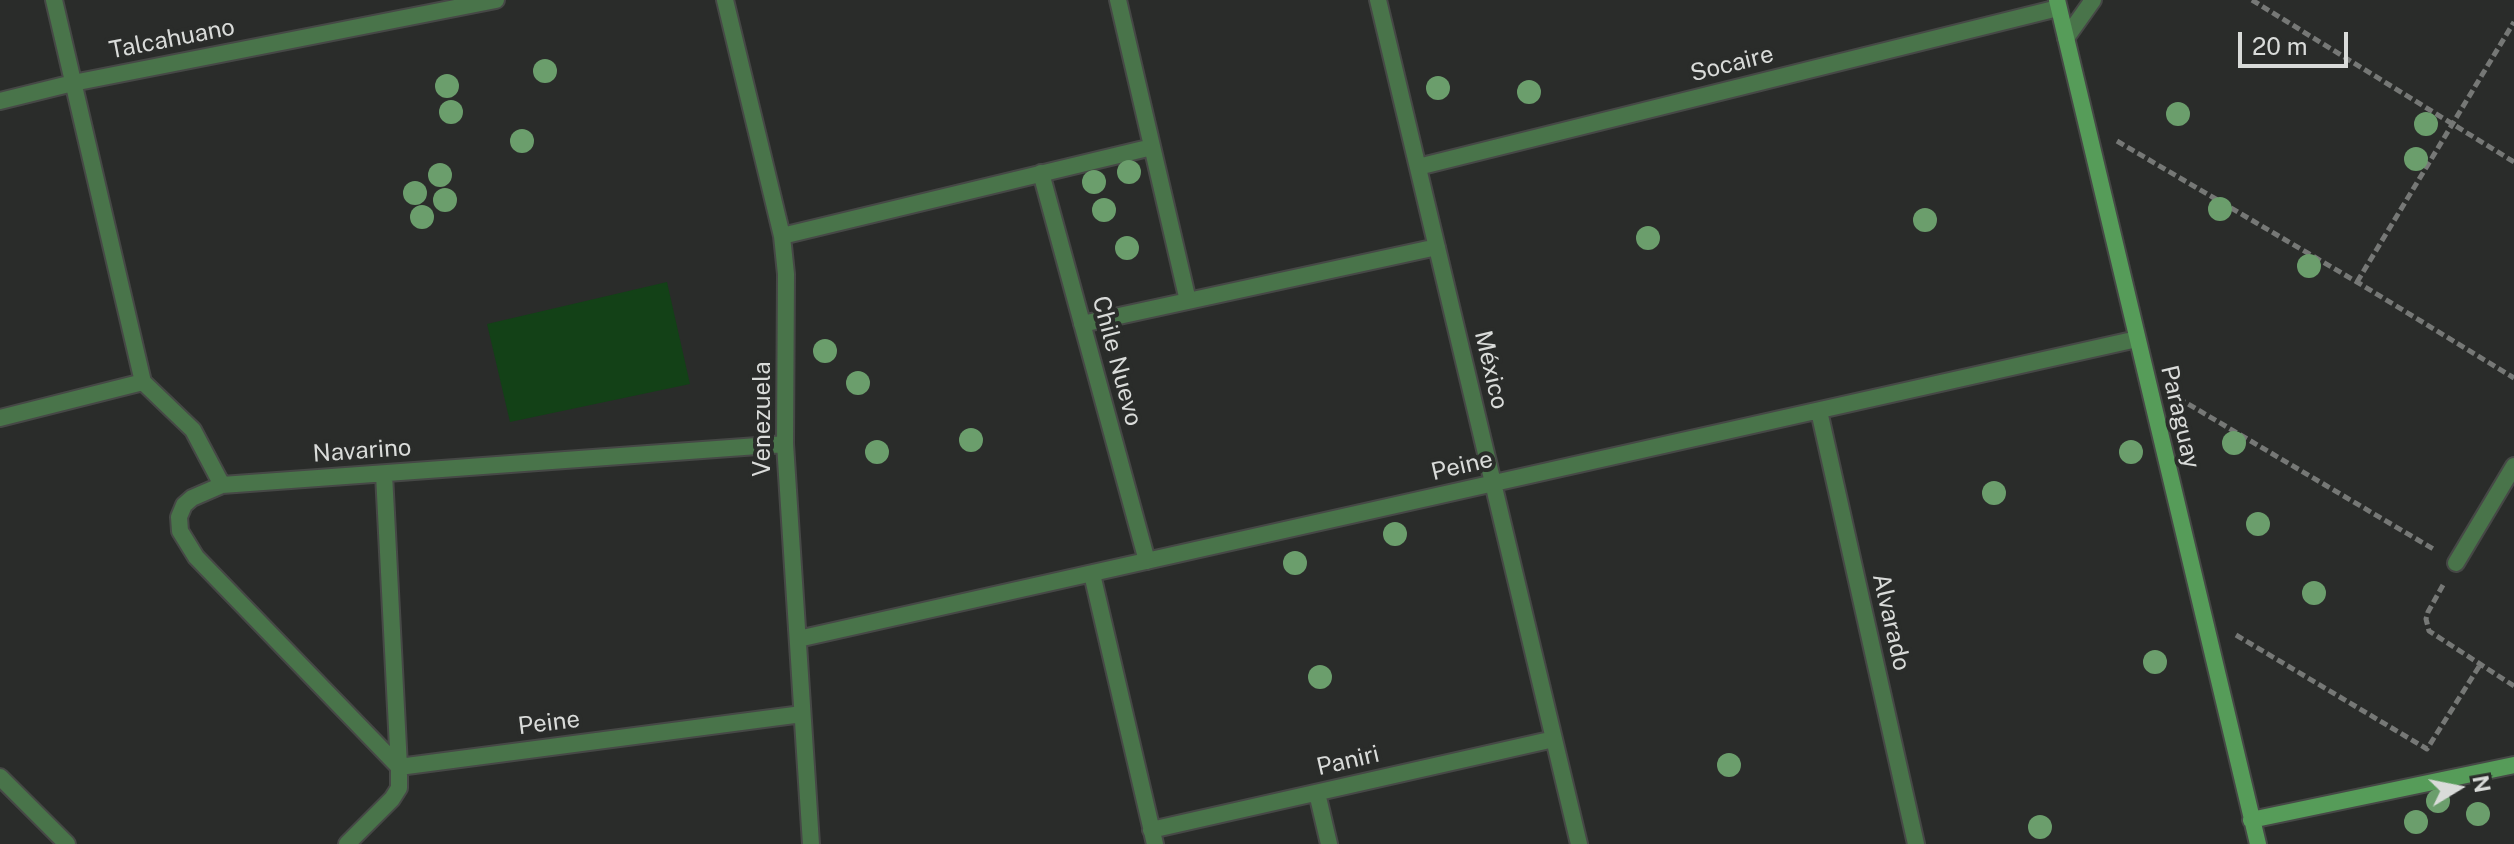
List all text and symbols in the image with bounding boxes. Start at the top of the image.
street label: Talcahuano [107,13,237,65]
scale bar [2242,16,2352,66]
text: 20 m [2252,32,2308,60]
street label: Socaire [1687,40,1777,88]
street label: Chile Nuevo [1086,293,1148,429]
street label: México [1468,328,1514,412]
street label: Venezuela [749,361,777,477]
street label: Paraguay [2154,363,2206,471]
street label: Navarino [312,433,412,469]
street label: Peine [1428,445,1496,487]
street label: Alvarado [1866,571,1916,673]
street label: Peine [516,705,582,741]
street label: Paniri [1314,740,1382,782]
north arrow [2418,748,2498,828]
text: N [2467,773,2496,795]

